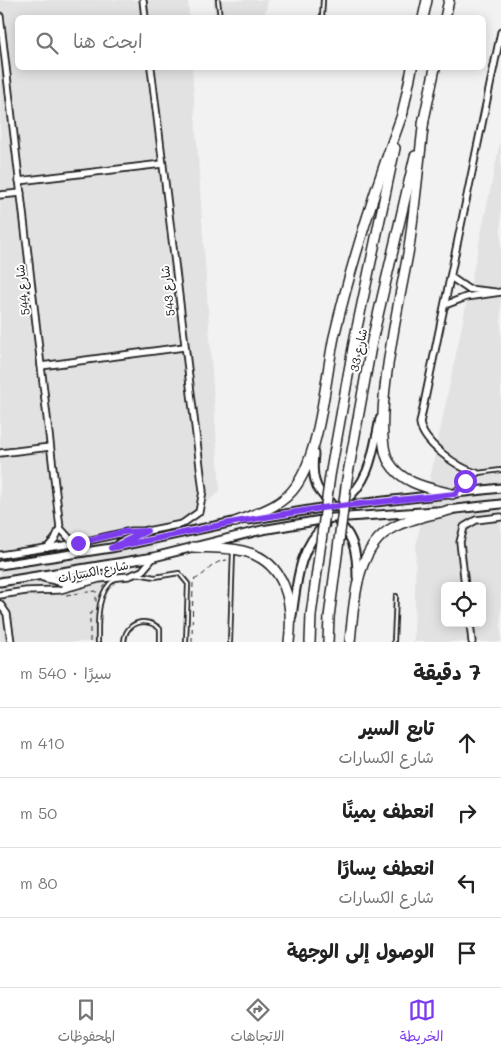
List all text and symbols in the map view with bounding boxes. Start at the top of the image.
search box [15,15,486,70]
text: ابحث هنا [73,28,143,53]
icon: search [33,29,61,57]
street label: شارع 544 [11,264,35,316]
street label: شارع 543 [156,265,180,317]
street label: شارع 33 [346,327,372,374]
route start [454,470,477,493]
route end [67,532,90,555]
street label: شارع الكسارات [56,556,130,588]
map controls [441,582,486,627]
button: locate [441,582,486,627]
text: 7 دقيقة [413,658,481,685]
text: سيرًا · 540 m [20,662,112,683]
text: تابع السير [359,715,434,740]
icon: ahead [453,729,481,757]
text: 410 m [20,732,64,753]
text: شارع الكسارات [338,746,434,767]
text: انعطف يمينًا [342,798,434,823]
icon: right [453,799,481,827]
text: 50 m [20,802,57,823]
text: انعطف يسارًا [337,855,434,880]
icon: left [453,869,481,897]
text: 80 m [20,872,57,893]
text: شارع الكسارات [338,886,434,907]
text: الوصول إلى الوجهة [287,938,434,963]
icon: arrive [453,939,481,967]
tab: المحفوظات [58,996,115,1049]
tab: الاتجاهات [230,996,285,1049]
tab: الخريطة [400,996,443,1049]

